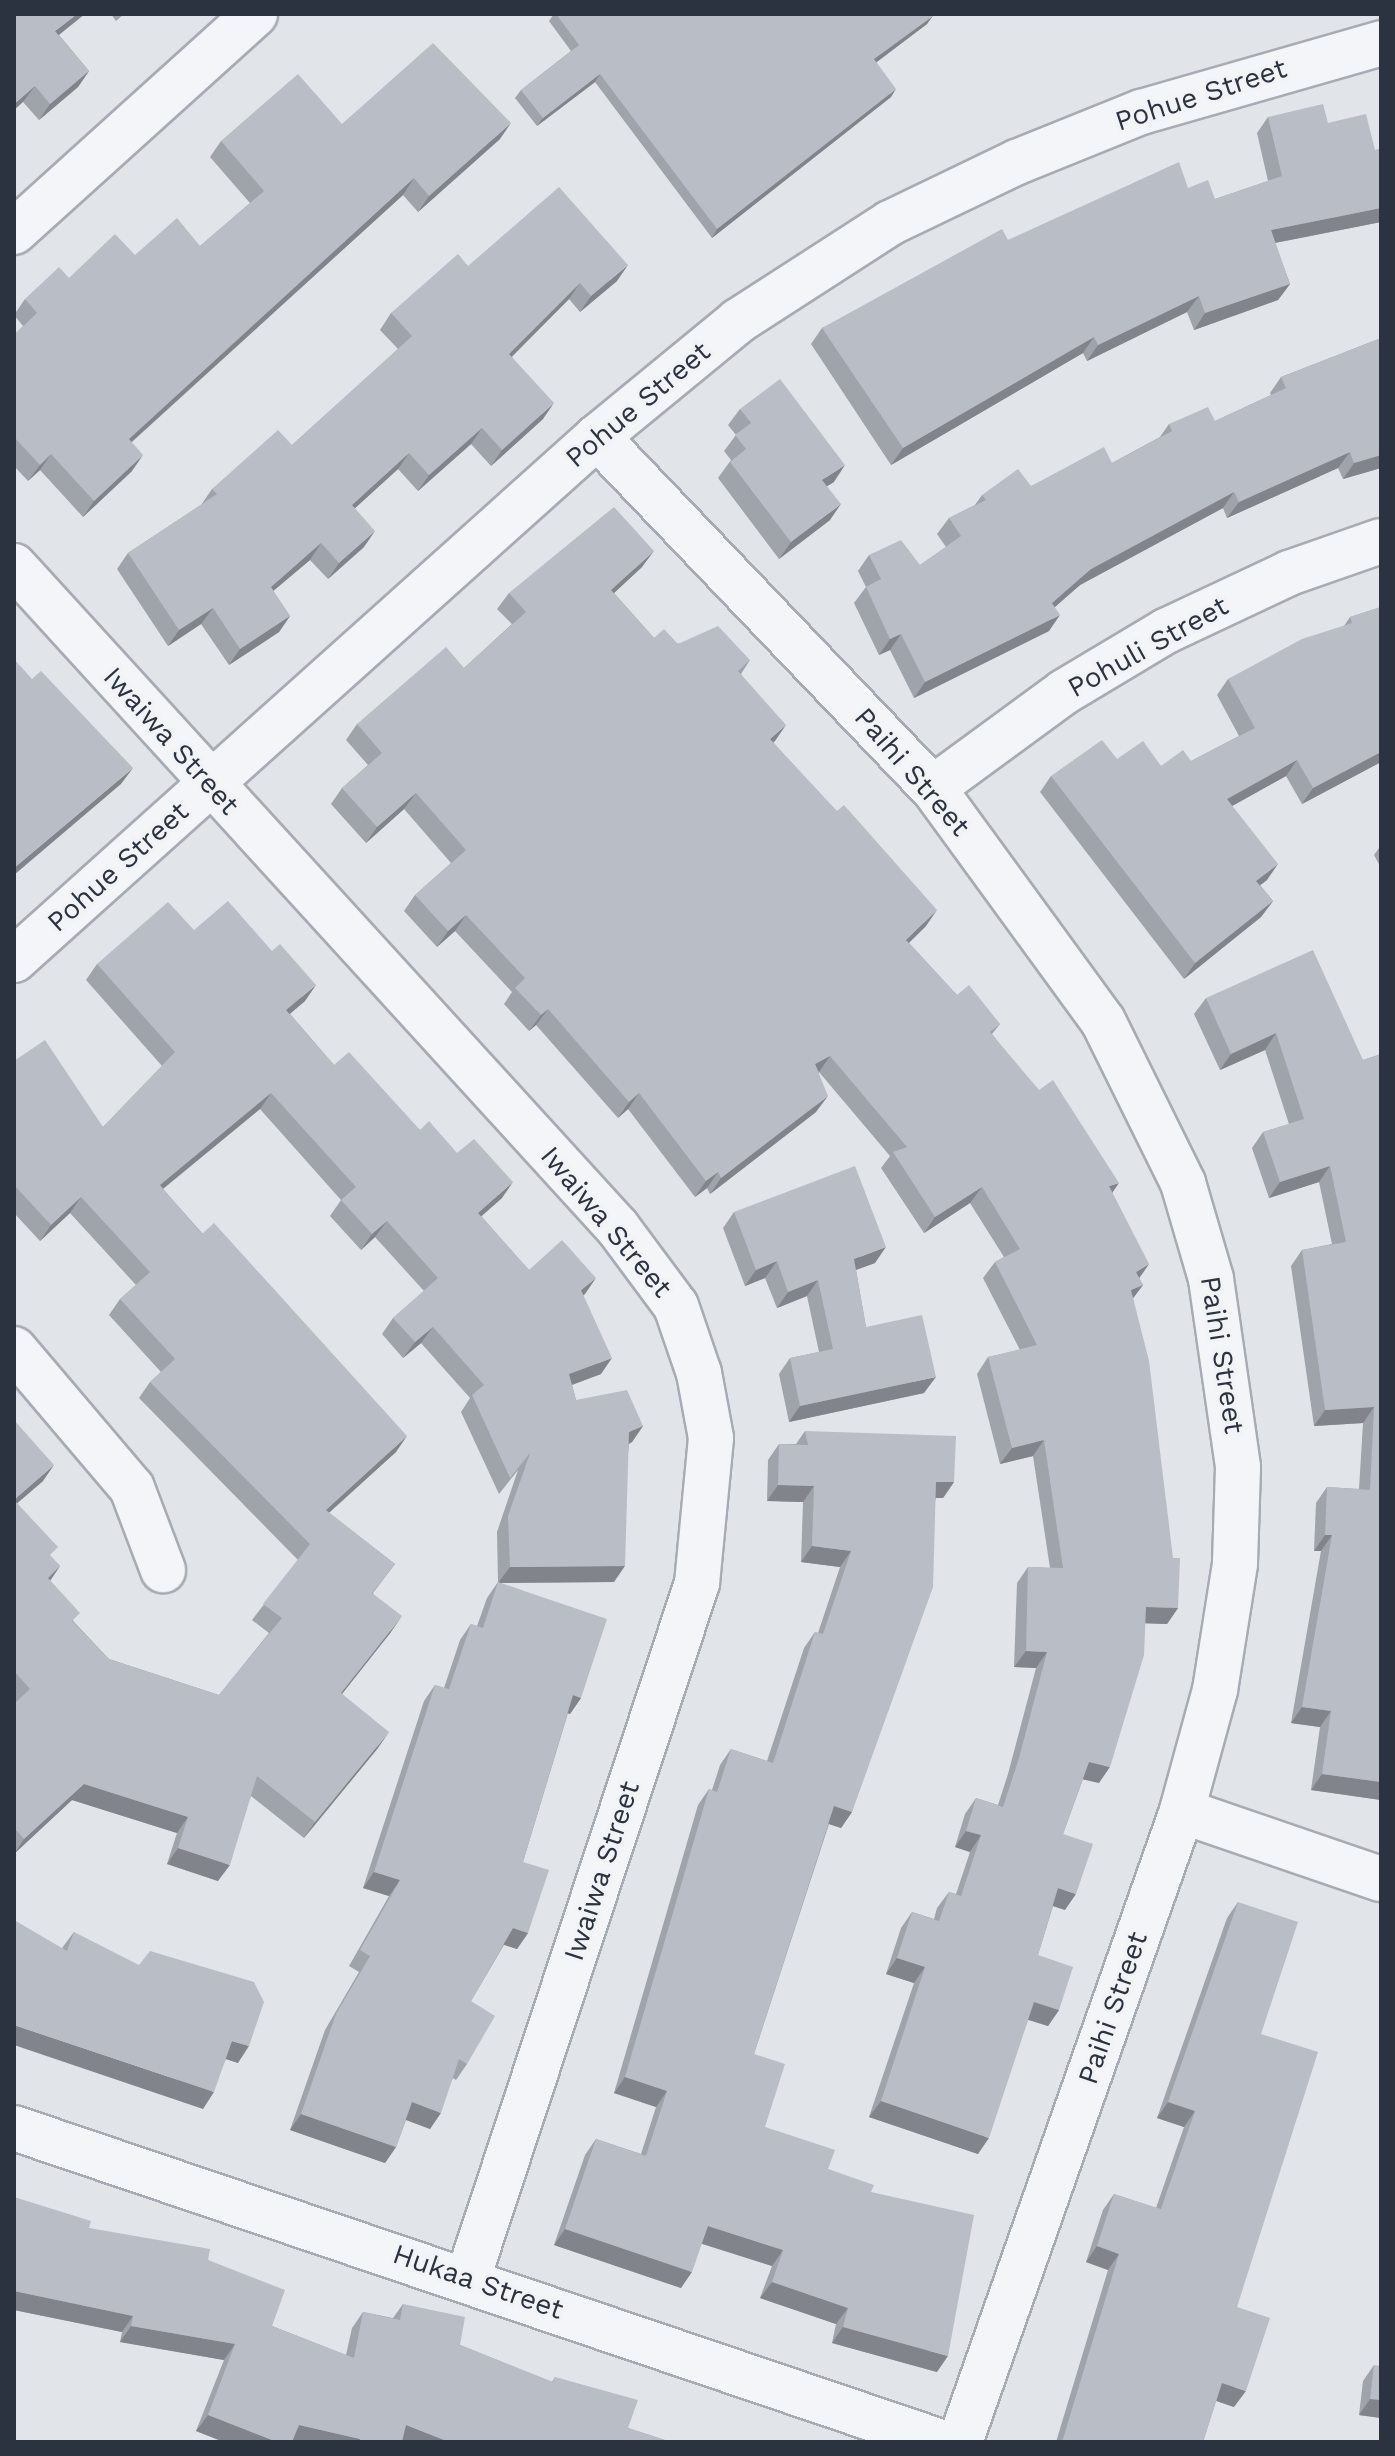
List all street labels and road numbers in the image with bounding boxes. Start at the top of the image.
street label: Pohue Street [1111,51,1291,139]
street label: Pohue Street [559,335,717,475]
street label: Pohuli Street [1062,589,1234,705]
street label: Iwaiwa Street [96,660,246,822]
street label: Paihi Street [847,701,977,843]
street label: Pohue Street [41,795,195,939]
street label: Iwaiwa Street [533,1139,679,1305]
street label: Paihi Street [1193,1274,1251,1436]
street label: Iwaiwa Street [557,1777,647,1965]
street label: Paihi Street [1071,1927,1155,2089]
street label: Hukaa Street [388,2237,568,2327]

